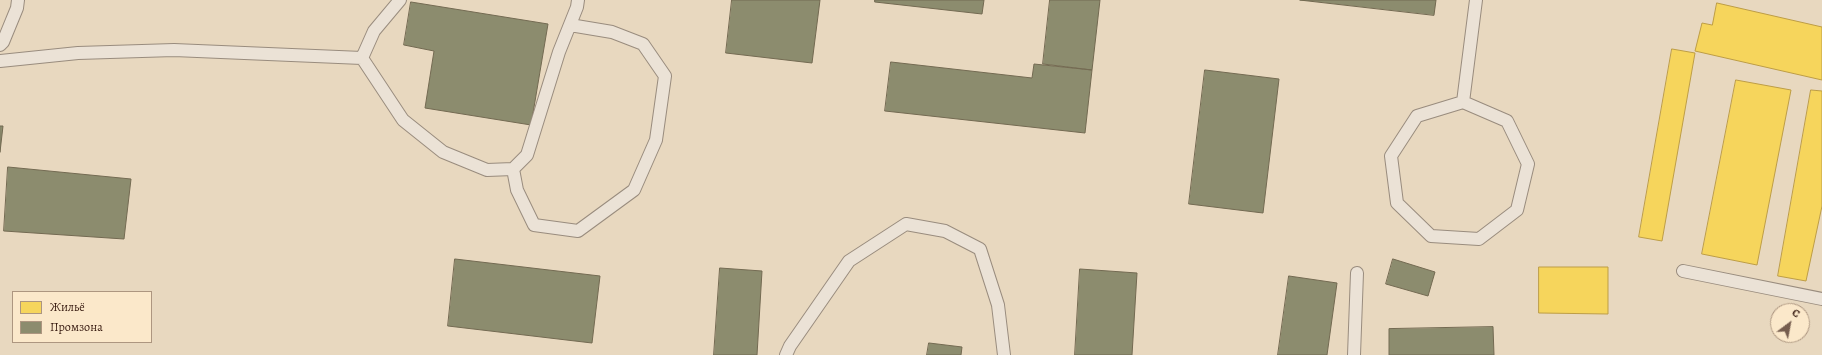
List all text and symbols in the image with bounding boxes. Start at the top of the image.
legend [12,291,152,343]
text: Жильё [50,299,85,315]
north arrow [1770,303,1810,343]
text: С [1789,305,1803,321]
text: Промзона [50,319,103,335]

